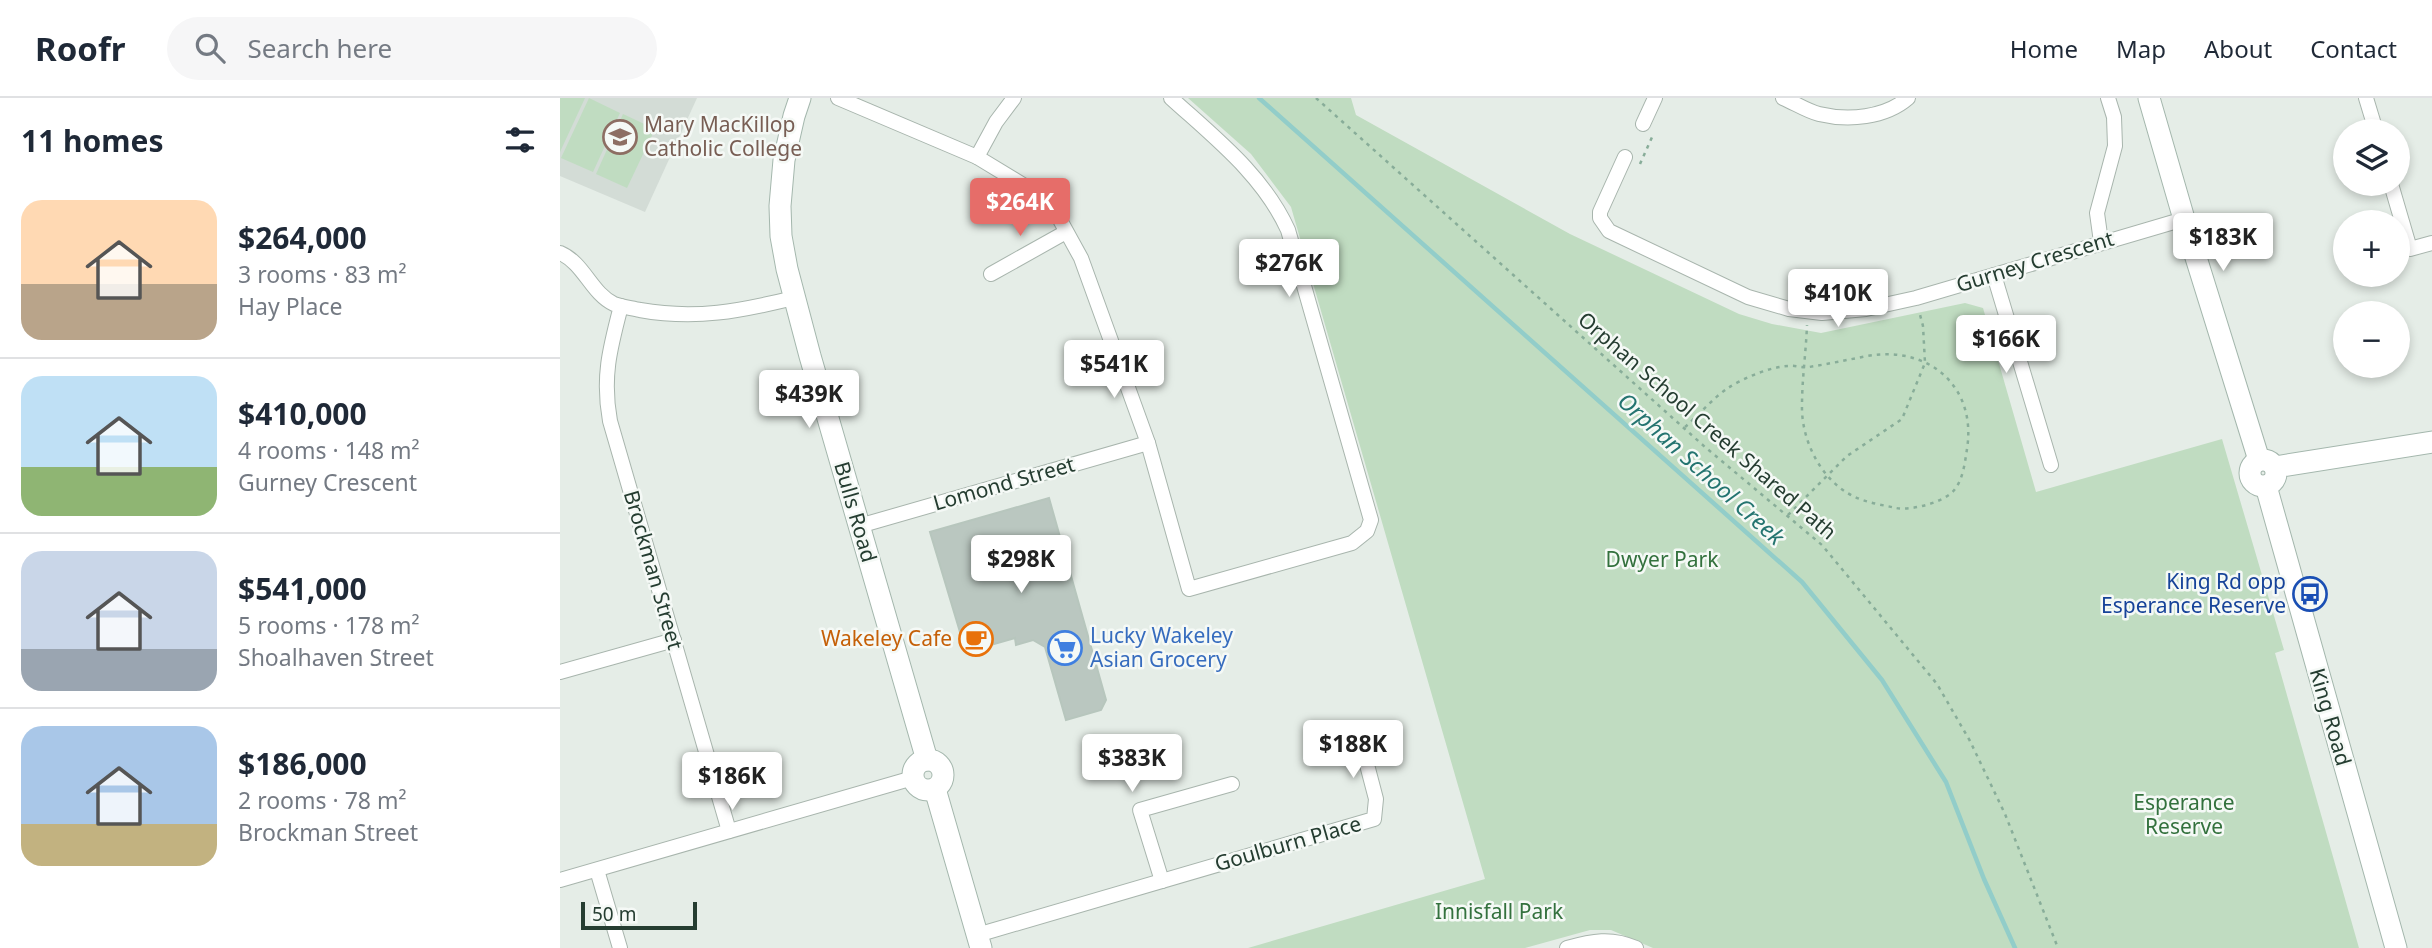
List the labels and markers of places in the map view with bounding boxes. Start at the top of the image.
place label: Mary MacKillop Catholic College [644,110,802,162]
school or university icon: Mary MacKillop Catholic College [601,118,639,156]
pin: $264K [971,178,1069,238]
pin: $183K [2174,214,2272,273]
pin: $276K [1240,240,1338,299]
pin: $410K [1789,270,1887,329]
pin: $166K [1957,316,2055,375]
pin: $541K [1065,341,1163,400]
pin: $439K [760,370,858,430]
pin: $298K [972,536,1070,595]
place label: King Rd opp Esperance Reserve [2101,567,2286,619]
bus stop icon: King Rd opp Esperance Reserve [2291,575,2329,613]
cafe icon: Wakeley Cafe [957,620,995,658]
place label: Lucky Wakeley Asian Grocery [1090,621,1233,673]
place label: Wakeley Cafe [821,624,952,652]
supermarket icon: Lucky Wakeley Asian Grocery [1046,629,1084,667]
pin: $188K [1304,720,1402,780]
pin: $383K [1083,734,1181,794]
pin: $186K [683,752,781,812]

